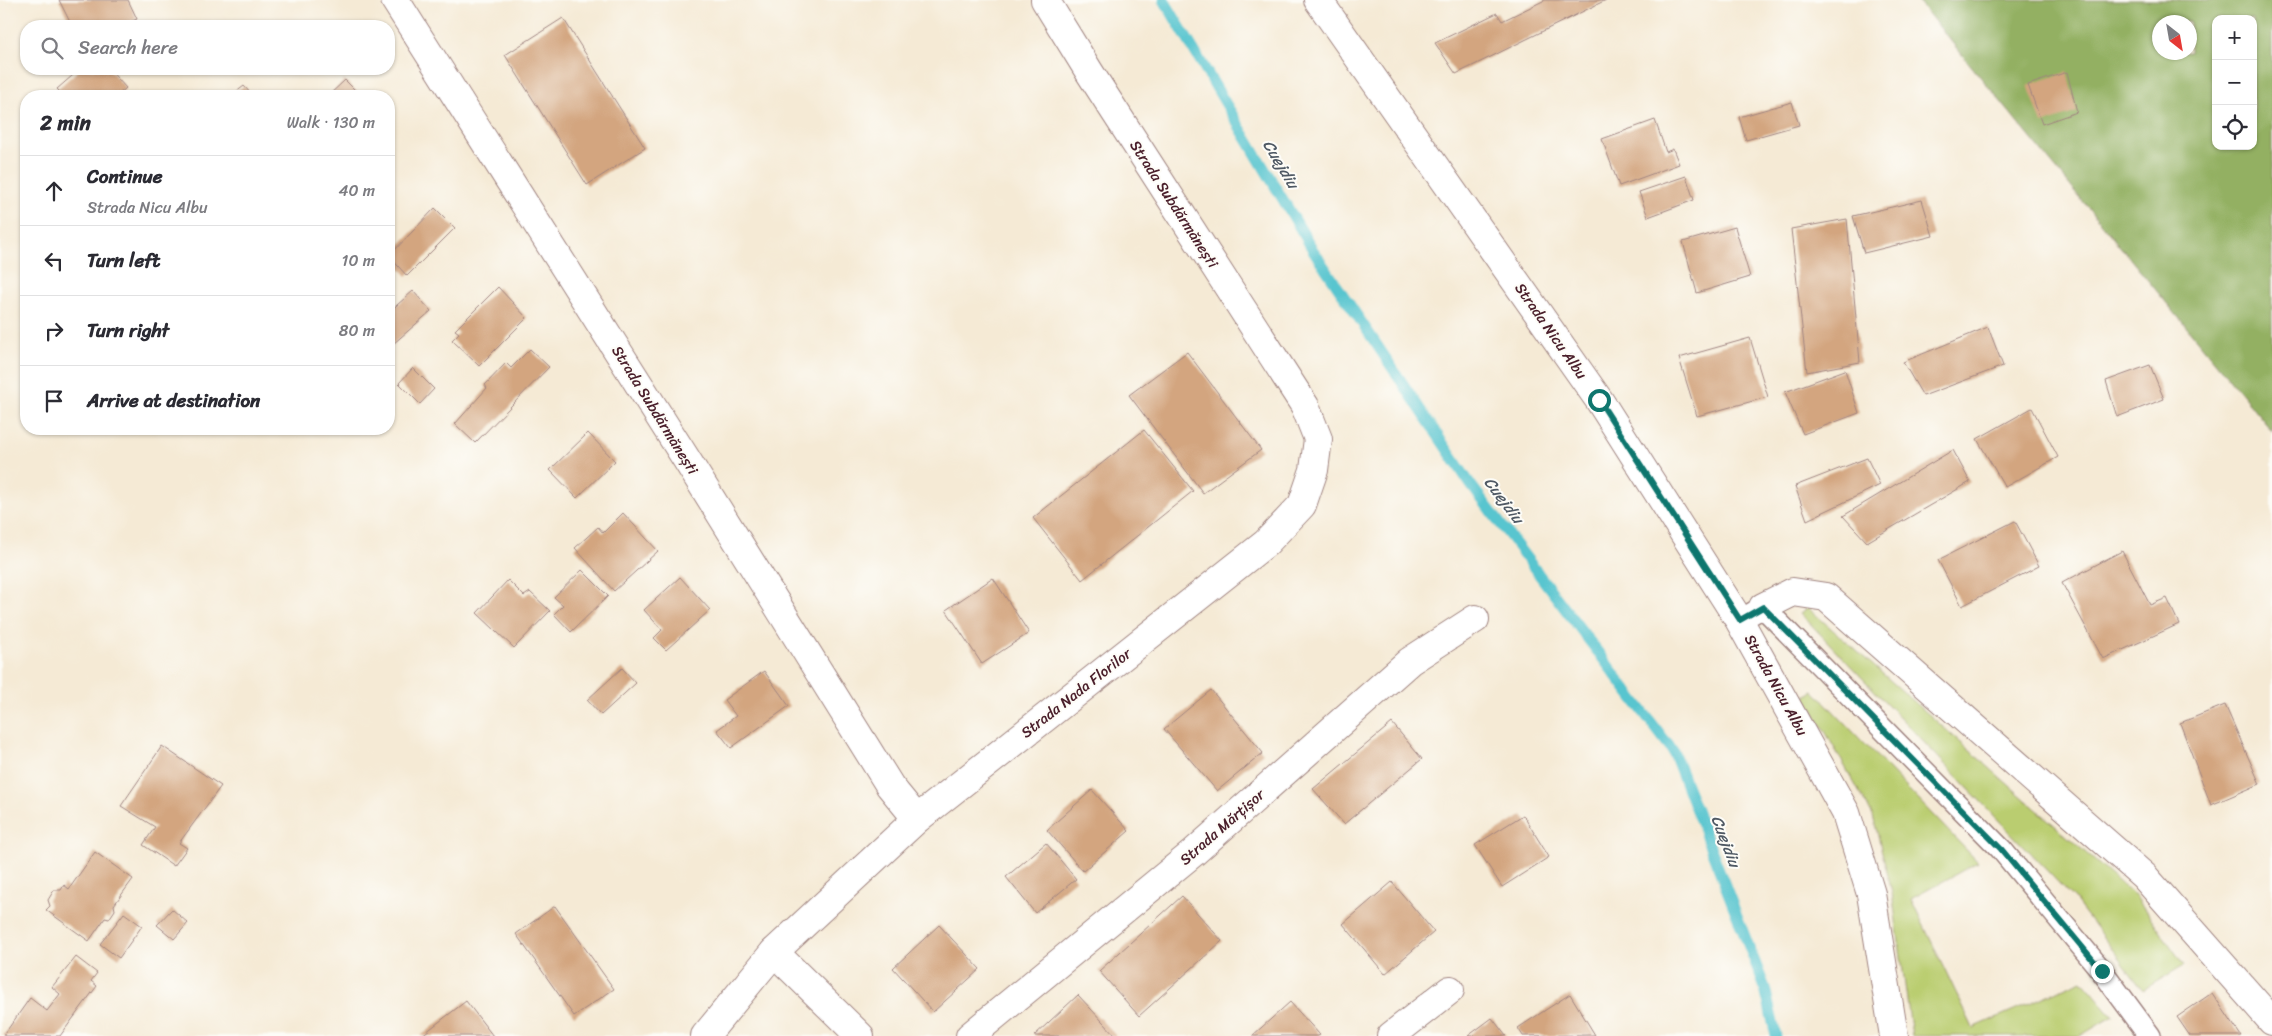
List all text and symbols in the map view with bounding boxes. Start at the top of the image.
north arrow [2152,15,2197,60]
map controls [2212,15,2257,150]
button: + [2212,15,2257,60]
search box [20,20,395,75]
text: Search here [78,31,178,64]
icon: search [38,34,66,62]
button: − [2212,60,2257,105]
text: 2 min [40,104,91,142]
button: locate [2212,105,2257,150]
text: Walk · 130 m [287,108,375,137]
water label: Cuejdiu [1255,134,1308,196]
street label: Strada Subdărmănești [1123,135,1226,274]
text: Continue [87,160,163,193]
text: 40 m [338,176,375,205]
icon: ahead [40,177,68,205]
text: Strada Nicu Albu [87,193,208,222]
text: Turn left [87,244,160,277]
text: 10 m [342,246,375,275]
icon: left [40,247,68,275]
street label: Strada Nicu Albu [1508,277,1594,385]
text: Turn right [87,314,169,347]
text: 80 m [339,316,375,345]
icon: right [40,317,68,345]
street label: Strada Subdărmănești [605,340,706,480]
text: Arrive at destination [87,384,260,417]
icon: arrive [40,387,68,415]
route start [1588,389,1611,412]
water label: Cuejdiu [1476,470,1533,532]
street label: Strada Nicu Albu [1737,629,1815,741]
street label: Strada Nada Florilor [1015,641,1138,745]
street label: Strada Mărțișor [1173,782,1271,872]
water label: Cuejdiu [1703,811,1750,873]
route end [2091,960,2114,983]

